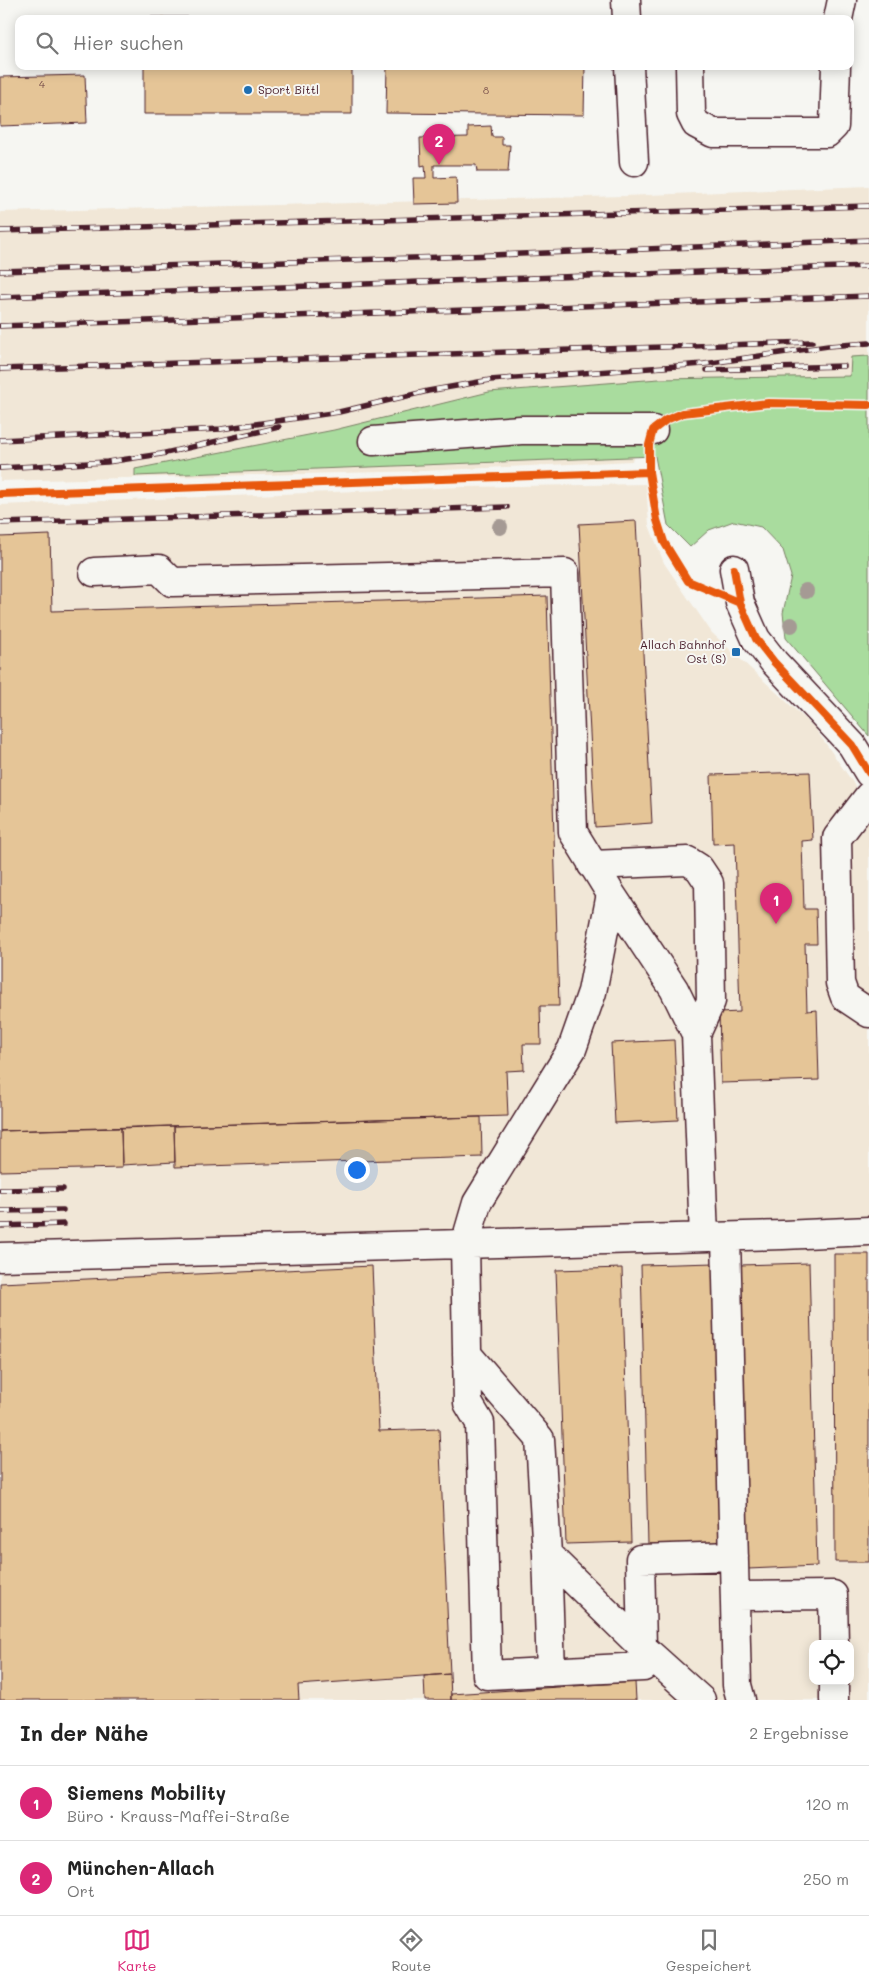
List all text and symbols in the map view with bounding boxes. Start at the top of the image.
search box [15,15,854,70]
icon: search [33,29,61,57]
text: Hier suchen [73,30,184,55]
house number: 4 [39,77,45,91]
place label: Sport Bittl [258,81,319,97]
house number: 8 [483,83,489,97]
marker: Sport Bittl [242,84,254,96]
pin: 2 [423,124,455,165]
place label: Allach Bahnhof Ost (S) [640,636,726,666]
marker: Allach Bahnhof Ost (S) [730,646,742,658]
pin: 1 [760,883,792,924]
your location [344,1157,370,1183]
map controls [809,1640,854,1685]
button: locate [809,1640,854,1685]
text: In der Nähe [20,1719,148,1746]
text: 2 Ergebnisse [749,1722,849,1743]
text: Siemens Mobility [67,1780,226,1805]
text: 1 [32,1793,40,1814]
text: 120 m [805,1793,849,1814]
text: Büro · Krauss-Maffei-Straße [67,1805,290,1826]
text: München-Allach [67,1855,214,1880]
text: 2 [32,1868,40,1889]
text: 250 m [803,1868,849,1889]
text: Ort [67,1880,95,1901]
tab: Karte [117,1926,157,1975]
tab: Route [391,1926,431,1975]
tab: Gespeichert [666,1926,752,1975]

